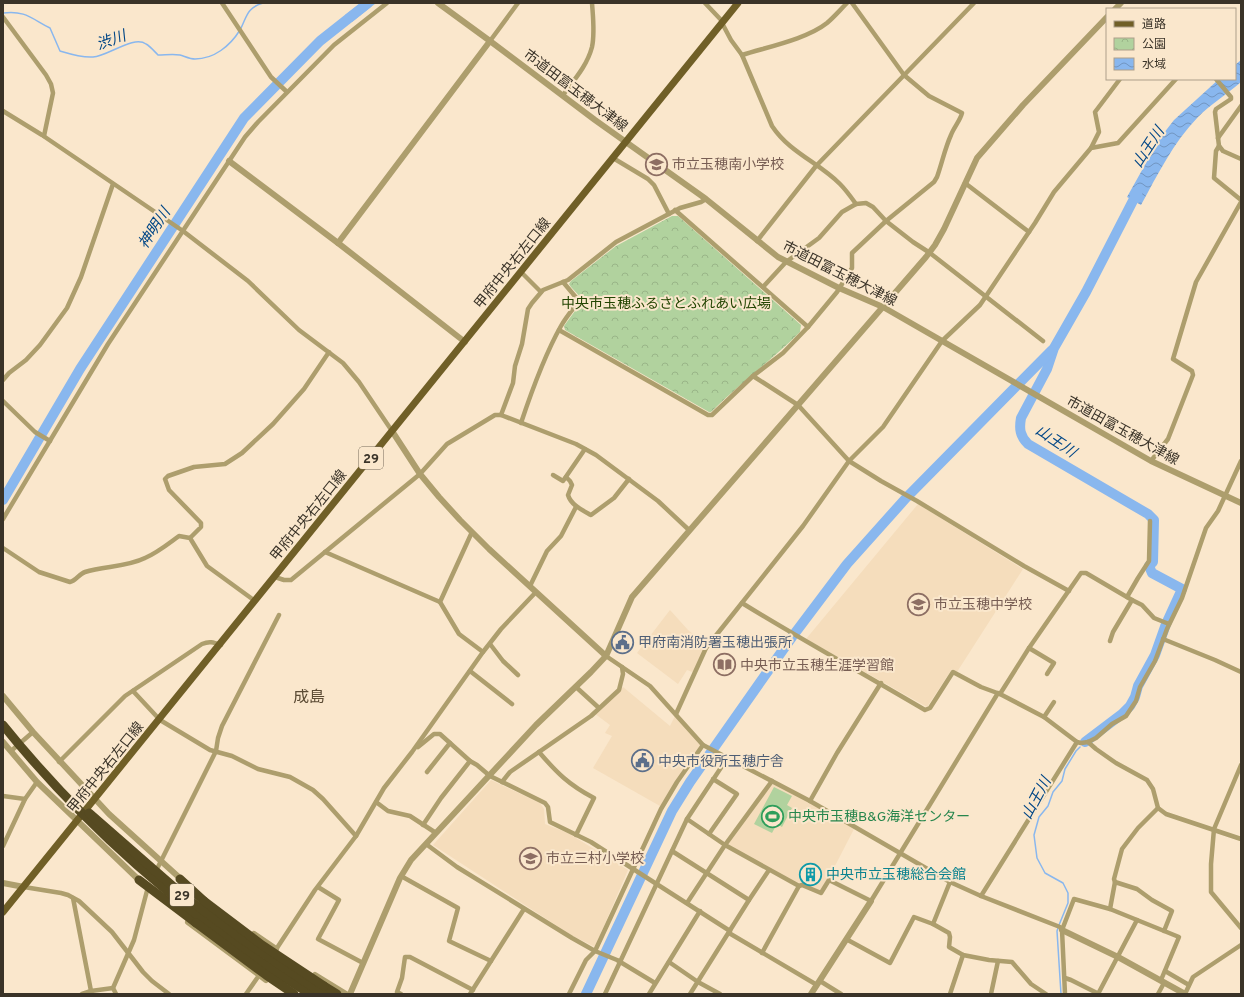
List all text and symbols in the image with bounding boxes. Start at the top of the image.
legend [1106,8,1236,80]
text: 道路 [1142,17,1166,33]
water label: 渋川 [94,27,131,55]
text: 公園 [1142,37,1166,53]
street label: 市道田富玉穂大津線 [520,46,631,136]
text: 水域 [1142,57,1166,73]
water label: 山王川 [1129,122,1171,172]
school or university icon: 市立玉穂南小学校 [643,151,669,177]
place label: 市立玉穂南小学校 [672,157,784,174]
water label: 神明川 [135,203,177,253]
street label: 甲府中央右左口線 [471,215,555,313]
street label: 市道田富玉穂大津線 [779,238,899,311]
park label: 中央市玉穂ふるさとふれあい広場 [561,296,771,313]
street label: 市道田富玉穂大津線 [1063,393,1181,469]
water label: 山王川 [1031,422,1081,464]
road number: 29 [359,447,383,469]
street label: 甲府中央右左口線 [267,467,351,565]
school or university icon: 市立玉穂中学校 [905,591,931,617]
place label: 市立玉穂中学校 [934,597,1032,614]
public building icon: 甲府南消防署玉穂出張所 [610,629,636,655]
place label: 甲府南消防署玉穂出張所 [638,635,792,652]
library icon: 中央市立玉穂生涯学習館 [711,652,737,678]
place label: 中央市立玉穂生涯学習館 [740,658,894,675]
district label: 成島 [293,688,325,708]
street label: 甲府中央右左口線 [64,719,148,817]
public building icon: 中央市役所玉穂庁舎 [630,748,656,774]
place label: 中央市役所玉穂庁舎 [658,754,784,771]
water label: 山王川 [1018,773,1057,823]
sports icon: 中央市玉穂B&G海洋センター [760,803,786,829]
place label: 中央市玉穂B&G海洋センター [788,809,970,826]
school or university icon: 市立三村小学校 [517,845,543,871]
place label: 市立三村小学校 [546,850,644,868]
building icon: 中央市立玉穂総合会館 [798,861,824,887]
place label: 中央市立玉穂総合会館 [826,867,966,884]
road number: 29 [170,884,194,906]

